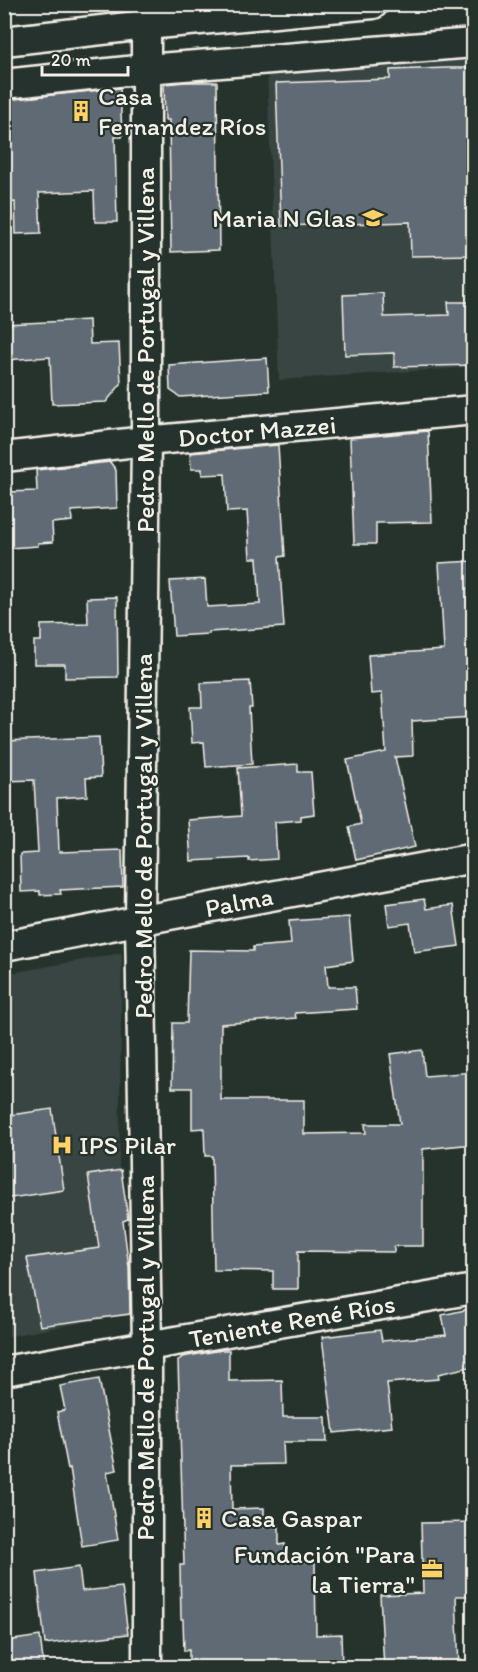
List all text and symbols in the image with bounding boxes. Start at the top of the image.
scale bar [42,39,128,77]
text: 20 m [51,49,91,71]
place label: Casa Fernandez Ríos [98,80,267,142]
building icon: Casa Fernandez Ríos [69,99,93,123]
street label: Pedro Mello de Portugal y Villena [129,167,161,533]
place label: Maria N Glas [212,202,356,234]
school or university icon: Maria N Glas [361,206,385,230]
street label: Doctor Mazzei [177,408,337,454]
street label: Pedro Mello de Portugal y Villena [127,653,159,1019]
street label: Palma [202,880,276,924]
place label: IPS Pilar [79,1129,176,1161]
hospital icon: IPS Pilar [50,1133,74,1157]
street label: Pedro Mello de Portugal y Villena [129,1175,161,1541]
street label: Teniente René Ríos [186,1287,398,1355]
place label: Casa Gaspar [221,1502,363,1534]
building icon: Casa Gaspar [192,1506,216,1530]
place label: Fundación "Para la Tierra" [234,1538,415,1600]
office icon: Fundación "Para la Tierra" [420,1557,444,1581]

